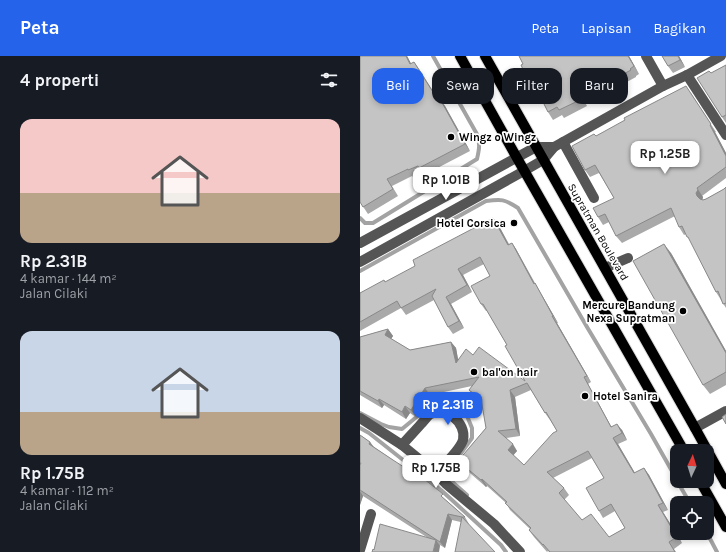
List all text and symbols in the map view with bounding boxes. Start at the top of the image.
text: Peta [20,17,60,39]
text: Peta [531,20,559,37]
text: Lapisan [581,20,631,37]
text: Bagikan [653,20,706,37]
chip: Beli [372,68,424,104]
chip: Sewa [432,68,494,104]
chip: Filter [502,68,562,104]
chip: Baru [570,68,628,104]
icon: filters [318,69,340,91]
text: 4 properti [20,70,99,90]
place label: Wingz o Wingz [459,131,536,144]
marker: Wingz o Wingz [446,132,456,142]
pin: Rp 1.25B [624,141,706,175]
icon: home [144,145,216,217]
text: Rp 1.25B [640,146,690,161]
pin: Rp 1.01B [405,167,487,201]
text: Rp 1.01B [422,172,470,187]
street label: Supratman Boulevard [565,181,631,283]
place label: Hotel Corsica [437,217,506,230]
marker: Hotel Corsica [509,218,519,228]
text: Rp 2.31B [20,251,87,271]
text: 4 kamar · 144 m² [20,271,117,286]
text: Jalan Cilaki [20,286,88,301]
place label: Mercure Bandung Nexa Supratman [582,299,676,325]
marker: Mercure Bandung Nexa Supratman [678,306,688,316]
icon: home [144,357,216,429]
place label: bal'on hair [482,366,538,379]
marker: bal'on hair [469,367,479,377]
place label: Hotel Sanira [593,390,658,403]
marker: Hotel Sanira [580,391,590,401]
pin: Rp 2.31B [407,392,489,426]
text: Rp 2.31B [422,397,474,412]
north arrow [670,444,714,488]
map controls [670,444,714,540]
pin: Rp 1.75B [395,455,477,489]
text: Rp 1.75B [411,460,461,475]
text: Rp 1.75B [20,463,85,483]
text: 4 kamar · 112 m² [20,483,114,498]
button: locate [670,496,714,540]
text: Jalan Cilaki [20,498,88,513]

